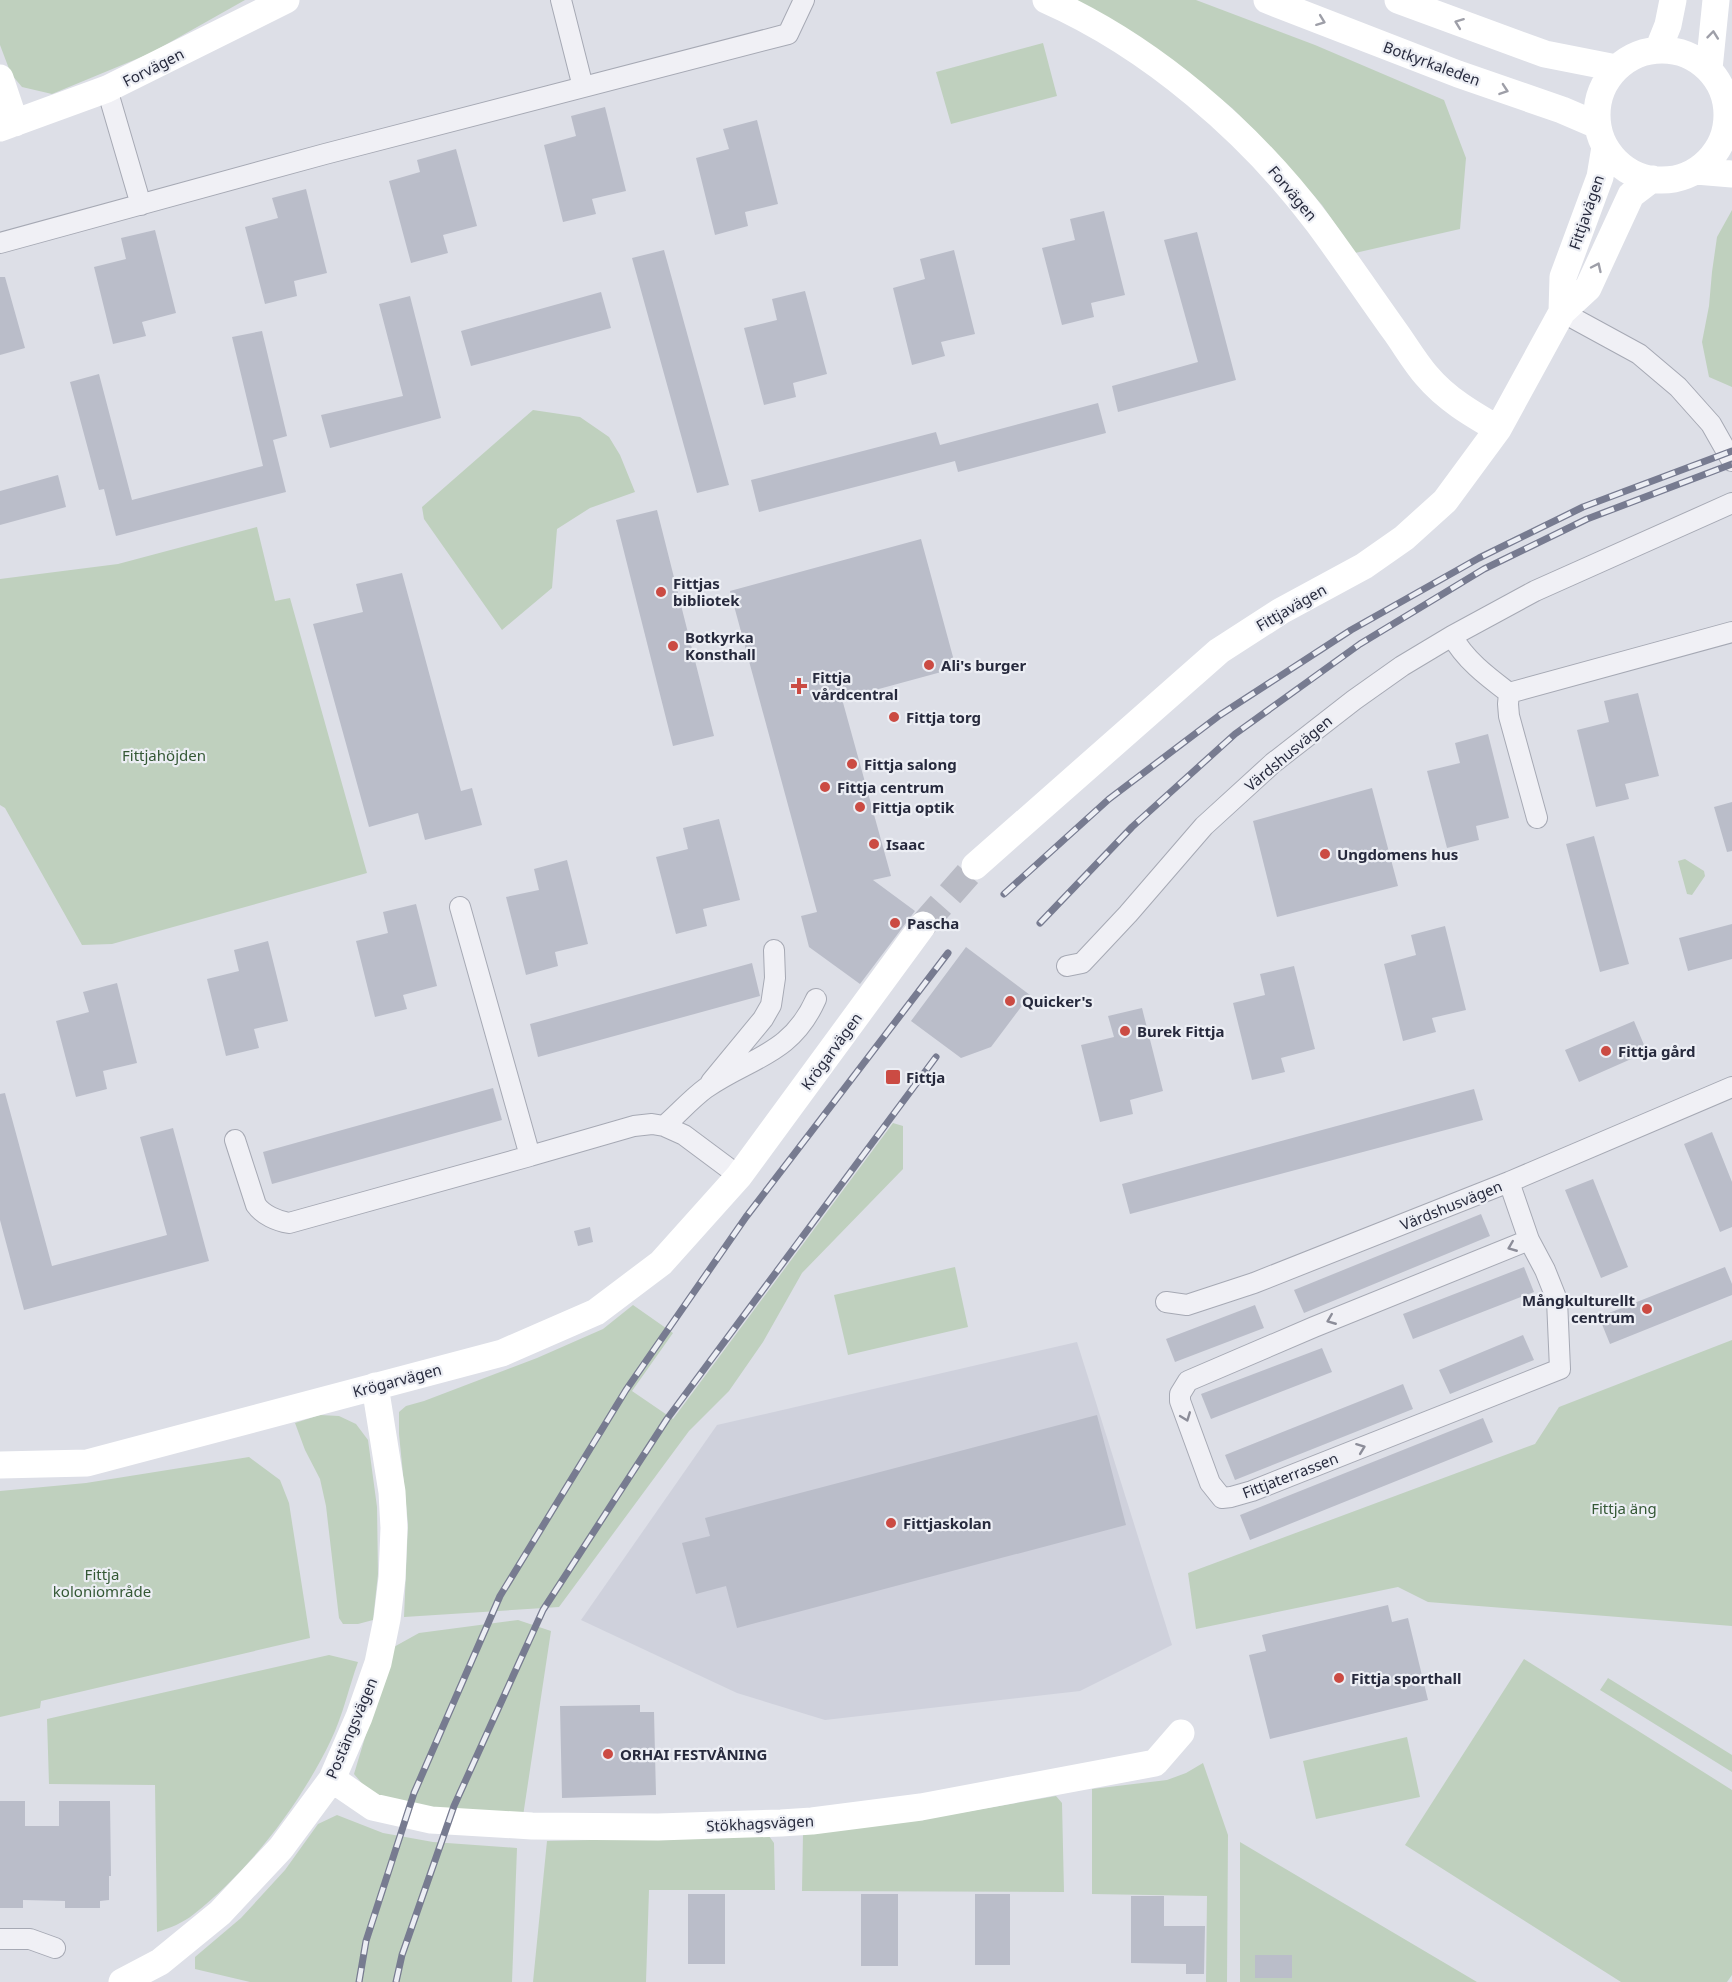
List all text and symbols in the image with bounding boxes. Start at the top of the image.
one-way arrow [1315,14,1326,27]
one-way arrow [1454,18,1465,30]
one-way arrow [1706,30,1719,39]
street label: Botkyrkaleden [1381,36,1483,90]
street label: Forvägen [119,43,187,91]
one-way arrow [1498,82,1509,95]
street label: Forvägen [1264,161,1322,225]
street label: Fittjavägen [1564,172,1608,252]
one-way arrow [1590,262,1602,273]
place label: Fittjas bibliotek [673,573,740,610]
street label: Fittjavägen [1252,579,1330,635]
marker: Fittjas bibliotek [654,585,668,599]
place label: Botkyrka Konsthall [685,627,756,664]
marker: Botkyrka Konsthall [666,639,680,653]
place label: Ali's burger [941,655,1027,675]
marker: Ali's burger [922,658,936,672]
place label: Fittja vårdcentral [812,667,898,704]
marker: Fittja vårdcentral [790,677,808,695]
place label: Fittja torg [906,707,981,727]
marker: Fittja torg [887,710,901,724]
street label: Värdshusvägen [1240,711,1336,795]
park label: Fittjahöjden [122,745,206,765]
place label: Fittja salong [864,754,957,774]
marker: Fittja salong [845,757,859,771]
place label: Fittja centrum [837,777,944,797]
marker: Fittja centrum [818,780,832,794]
place label: Fittja optik [872,797,955,817]
marker: Fittja optik [853,800,867,814]
place label: Isaac [886,834,925,854]
marker: Isaac [867,837,881,851]
place label: Ungdomens hus [1337,844,1458,864]
marker: Ungdomens hus [1318,847,1332,861]
place label: Pascha [907,913,959,933]
marker: Pascha [888,916,902,930]
place label: Quicker's [1022,991,1092,1011]
marker: Quicker's [1003,994,1017,1008]
street label: Krögarvägen [796,1008,866,1094]
place label: Burek Fittja [1137,1021,1224,1041]
marker: Burek Fittja [1118,1024,1132,1038]
place label: Fittja gård [1618,1041,1695,1061]
marker: Fittja gård [1599,1044,1613,1058]
place label: Fittja [906,1067,945,1087]
marker: Fittja [884,1068,902,1086]
street label: Värdshusvägen [1397,1175,1505,1235]
one-way arrow [1507,1240,1518,1252]
place label: Mångkulturellt centrum [1522,1290,1635,1327]
marker: Mångkulturellt centrum [1640,1302,1654,1316]
one-way arrow [1326,1313,1337,1325]
street label: Krögarvägen [350,1359,444,1401]
one-way arrow [1179,1411,1192,1422]
one-way arrow [1355,1443,1366,1455]
street label: Fittjaterrassen [1239,1448,1341,1502]
park label: Fittja äng [1591,1498,1657,1518]
place label: Fittjaskolan [903,1513,992,1533]
marker: Fittjaskolan [884,1516,898,1530]
park label: Fittja koloniområde [53,1564,151,1601]
place label: Fittja sporthall [1351,1668,1461,1688]
marker: Fittja sporthall [1332,1671,1346,1685]
street label: Postängsvägen [321,1674,381,1782]
place label: ORHAI FESTVÅNING [620,1744,767,1764]
marker: ORHAI FESTVÅNING [601,1747,615,1761]
street label: Stökhagsvägen [706,1810,814,1836]

